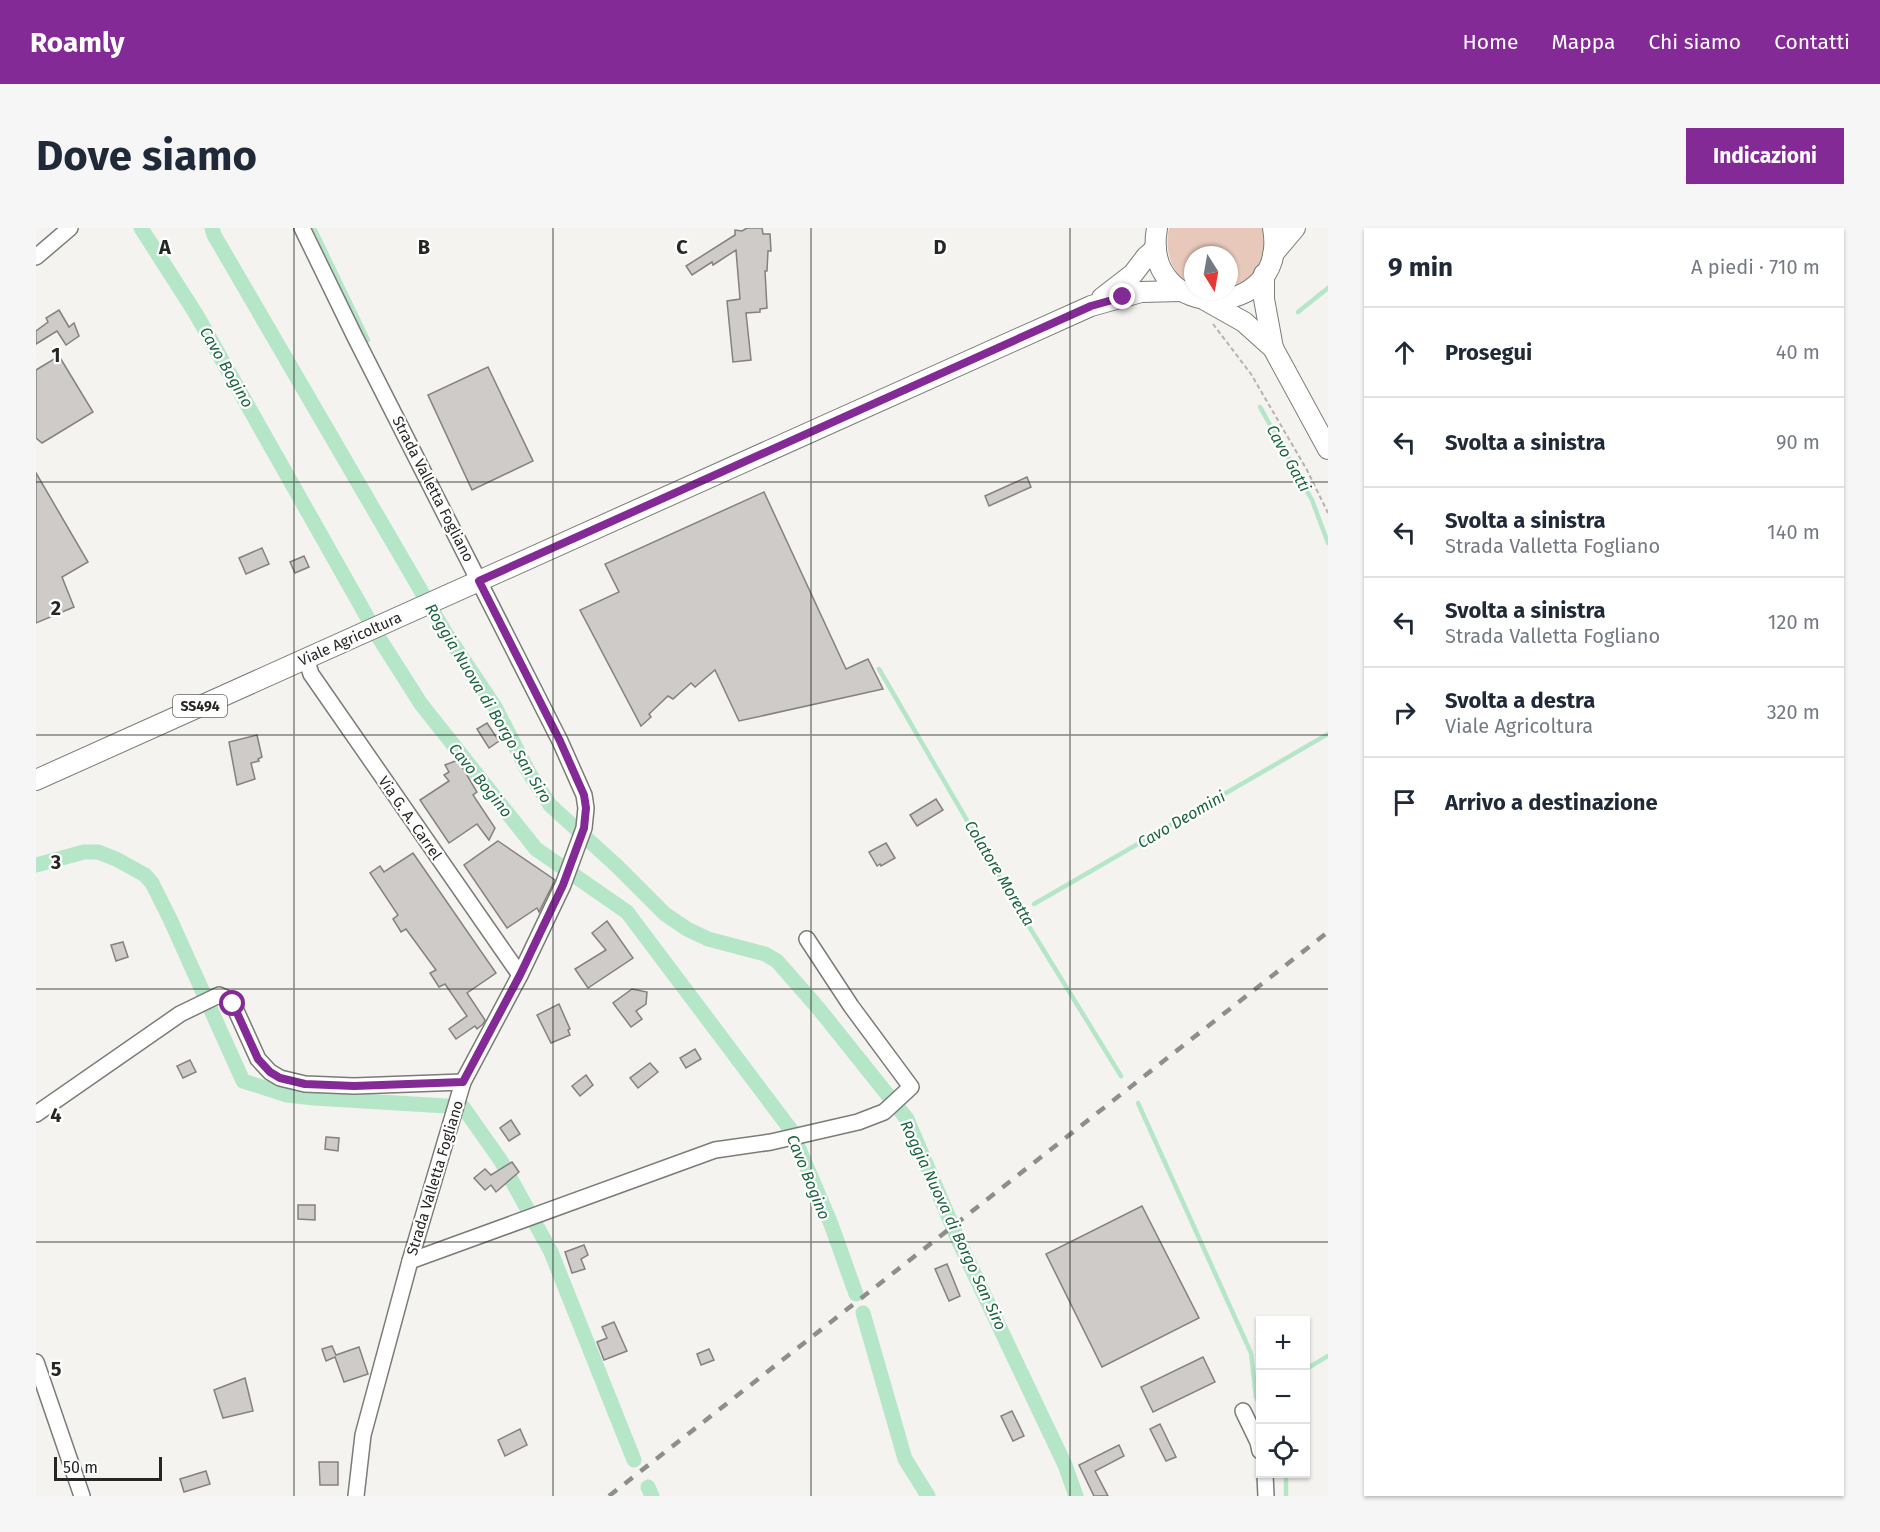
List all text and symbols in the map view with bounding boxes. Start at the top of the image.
text: Roamly [30,26,124,59]
text: Home [1462,29,1518,55]
text: Mappa [1551,29,1615,55]
text: Chi siamo [1648,29,1741,55]
text: Contatti [1774,29,1850,55]
button: Indicazioni [1686,128,1844,184]
text: Dove siamo [36,131,257,181]
text: A [158,235,172,259]
text: B [418,235,430,259]
text: C [676,235,688,259]
text: D [933,235,947,259]
north arrow [1184,246,1238,300]
text: 9 min [1388,252,1453,283]
text: A piedi · 710 m [1691,255,1820,279]
route end [1109,283,1135,309]
water label: Cavo Bogino [196,324,257,411]
icon: ahead [1388,336,1421,369]
text: Prosegui [1445,339,1532,366]
text: 40 m [1776,340,1820,364]
text: 1 [51,343,61,367]
street label: Strada Valletta Fogliano [388,413,478,565]
water label: Cavo Gatti [1262,421,1315,496]
icon: left [1388,426,1421,459]
text: Svolta a sinistra [1445,429,1606,456]
text: 90 m [1776,430,1820,454]
text: Svolta a sinistra [1445,507,1606,534]
icon: left [1388,516,1421,549]
text: 140 m [1767,520,1820,544]
text: Strada Valletta Fogliano [1445,534,1660,558]
text: 2 [51,596,61,620]
text: Svolta a sinistra [1445,597,1606,624]
water label: Roggia Nuova di Borgo San Siro [421,600,556,806]
icon: left [1388,606,1421,639]
street label: Viale Agricoltura [296,608,404,670]
text: 120 m [1768,610,1820,634]
text: Strada Valletta Fogliano [1445,624,1660,648]
text: Svolta a destra [1445,687,1595,714]
road number: SS494 [173,695,227,717]
icon: right [1388,696,1421,729]
text: 320 m [1767,700,1820,724]
text: Viale Agricoltura [1445,714,1593,738]
water label: Cavo Bogino [445,739,516,821]
street label: Via G. A. Carrel [374,773,446,864]
water label: Cavo Deomini [1134,786,1229,852]
icon: arrive [1388,786,1421,819]
text: Arrivo a destinazione [1445,789,1658,816]
water label: Colatore Moretta [961,817,1039,929]
text: 3 [50,850,61,874]
route start [219,990,245,1016]
street label: Strada Valletta Fogliano [403,1098,467,1258]
text: 4 [50,1103,62,1127]
water label: Roggia Nuova di Borgo San Siro [896,1117,1011,1333]
water label: Cavo Bogino [783,1132,834,1222]
map controls [1256,1316,1310,1478]
button: + [1256,1316,1310,1370]
text: 5 [51,1357,62,1381]
button: − [1256,1370,1310,1424]
button: locate [1256,1424,1310,1478]
scale bar [54,1454,162,1482]
text: 50 m [63,1458,98,1477]

